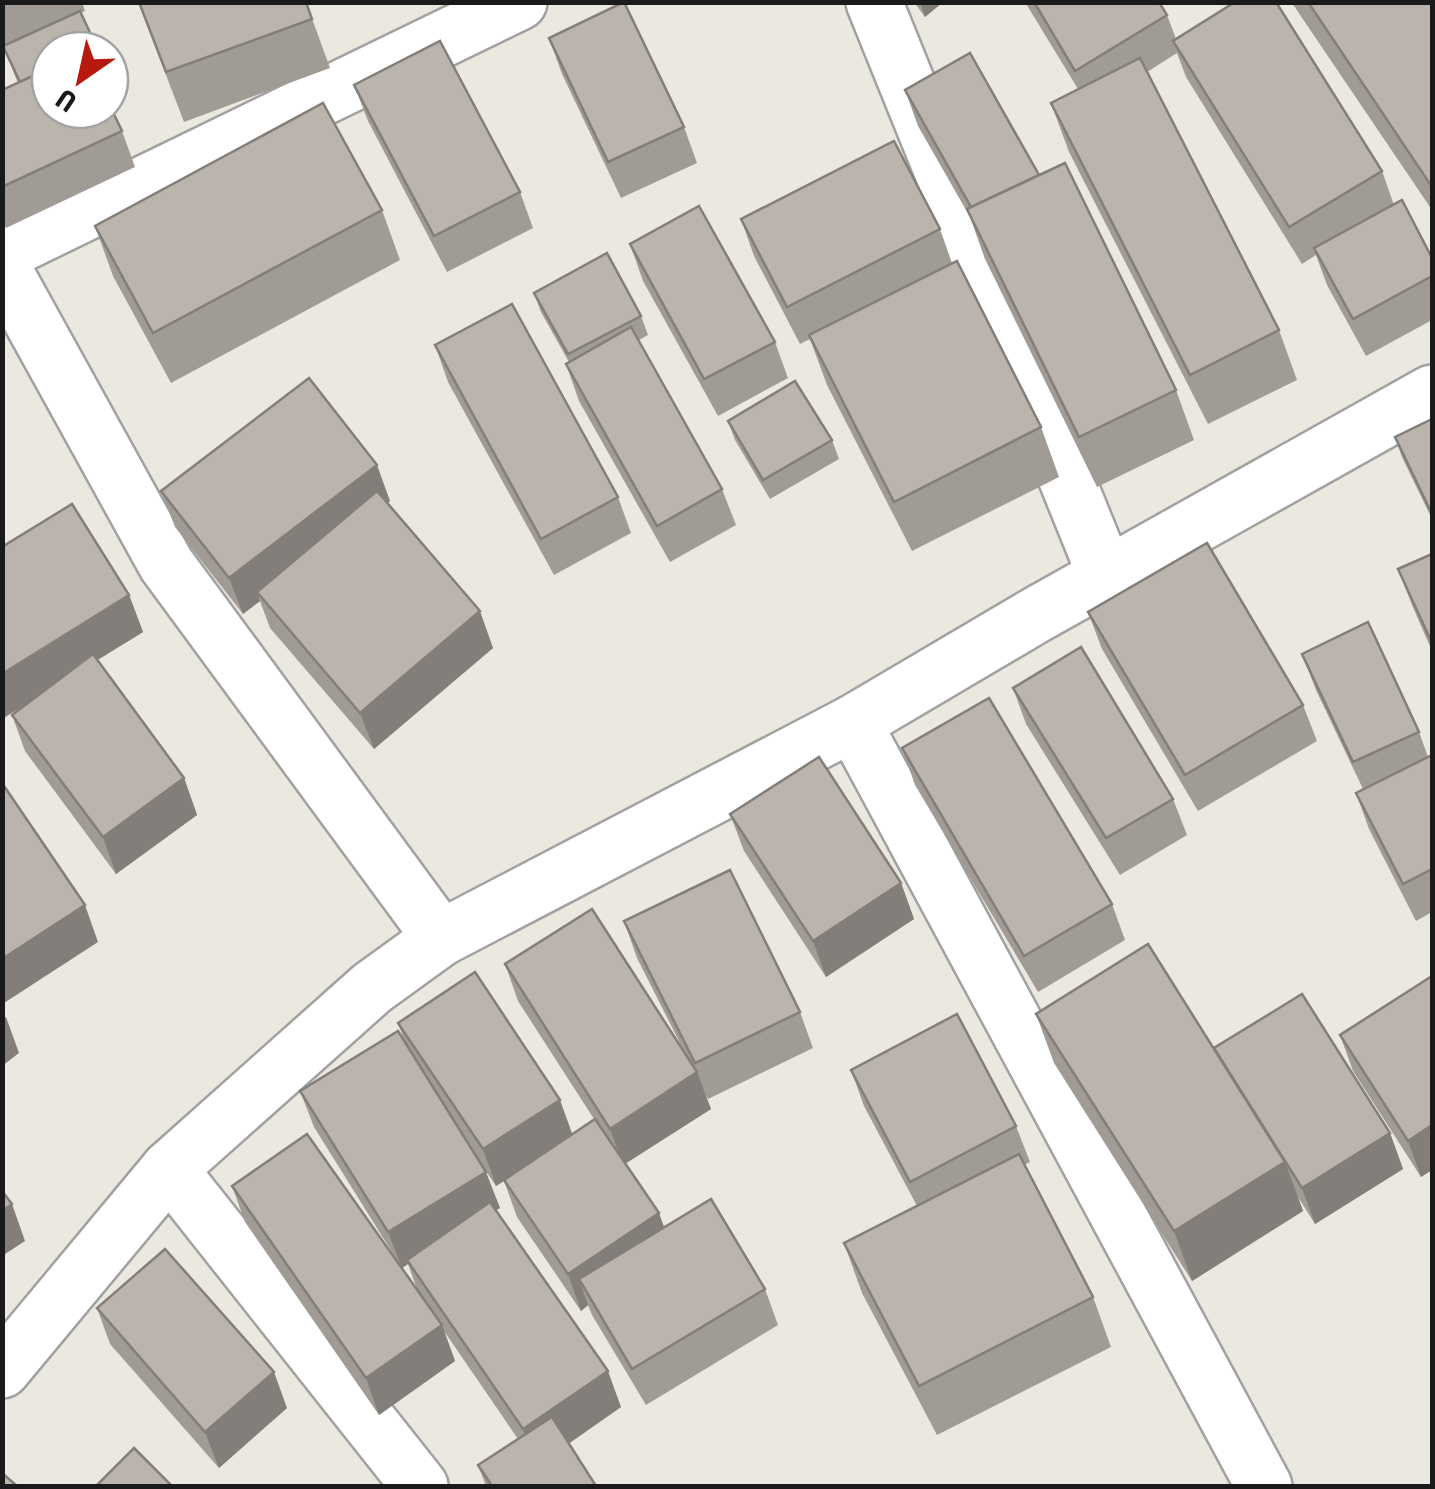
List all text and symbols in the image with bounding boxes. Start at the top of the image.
north arrow [30,30,130,130]
text: U [50,83,82,119]

